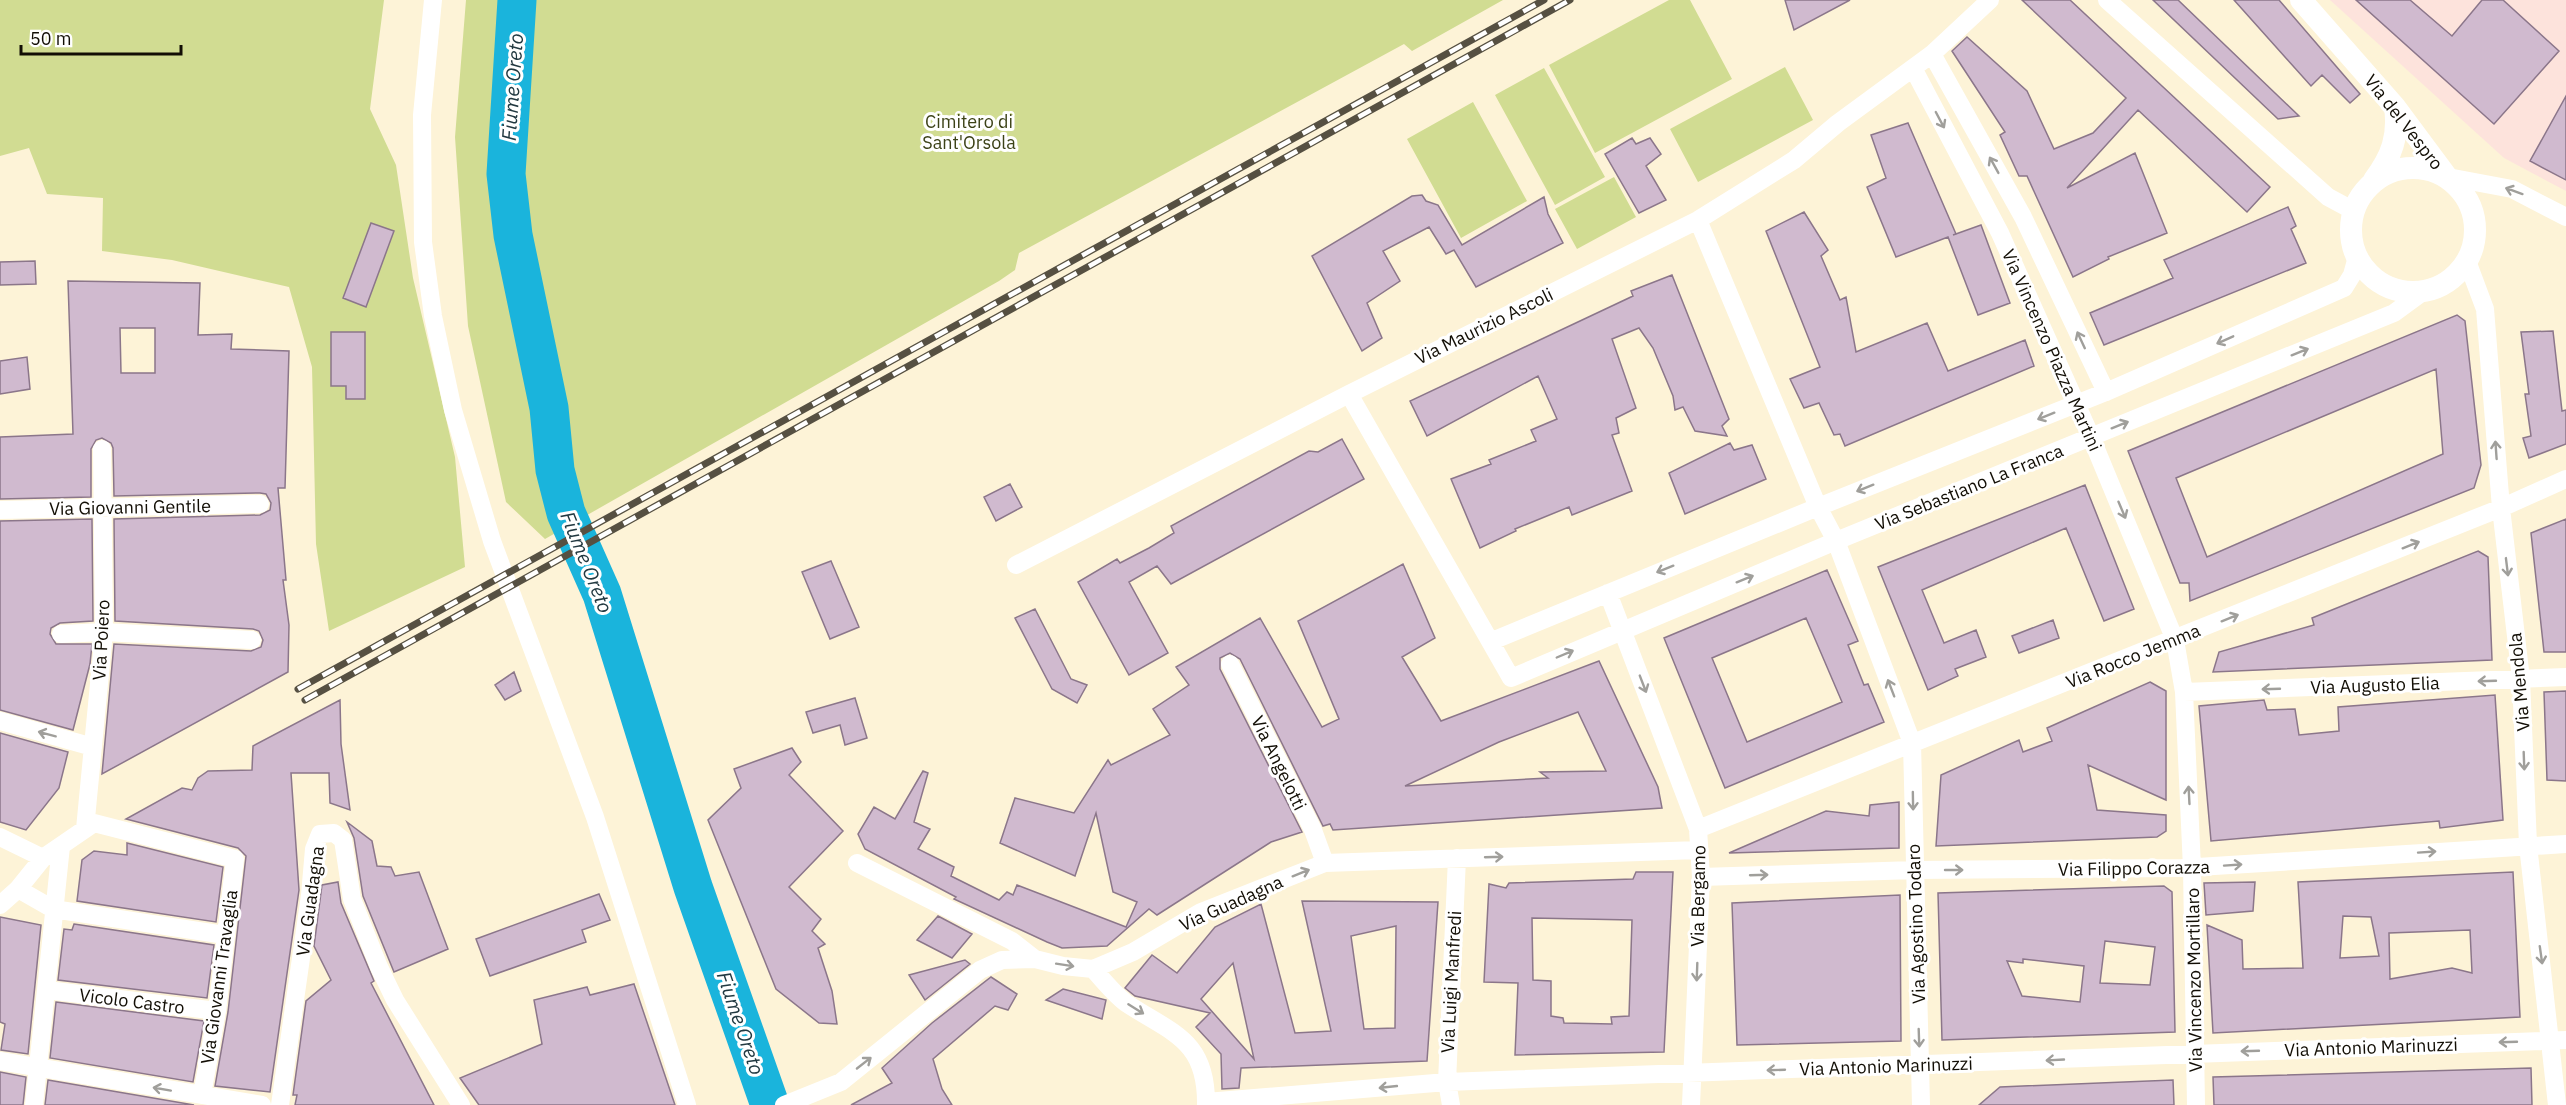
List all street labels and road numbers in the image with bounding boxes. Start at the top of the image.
street label: Via del Vespro [2360,70,2448,174]
street label: Via Vincenzo Piazza Martini [1997,245,2107,455]
street label: Via Maurizio Ascoli [1411,283,1557,369]
street label: Via Sebastiano La Franca [1872,439,2067,535]
street label: Via Giovanni Gentile [49,494,211,520]
street label: Via Poiero [87,599,115,681]
street label: Via Rocco Jemma [2062,618,2204,693]
street label: Via Mendola [2503,631,2535,732]
street label: Via Augusto Elia [2310,671,2440,699]
street label: Via Angelotti [1246,712,1312,814]
street label: Via Guadagna [291,844,329,958]
street label: Via Agostino Todaro [1902,844,1930,1004]
street label: Via Bergamo [1686,845,1710,947]
street label: Via Filippo Corazza [2058,855,2211,881]
street label: Via Guadagna [1176,870,1287,936]
street label: Via Vincenzo Mortillaro [2181,887,2207,1073]
street label: Via Giovanni Travaglia [195,888,243,1066]
street label: Via Luigi Manfredi [1436,910,1466,1054]
street label: Vicolo Castro [78,983,186,1019]
street label: Via Antonio Marinuzzi [2284,1032,2458,1062]
street label: Via Antonio Marinuzzi [1799,1051,1973,1081]

